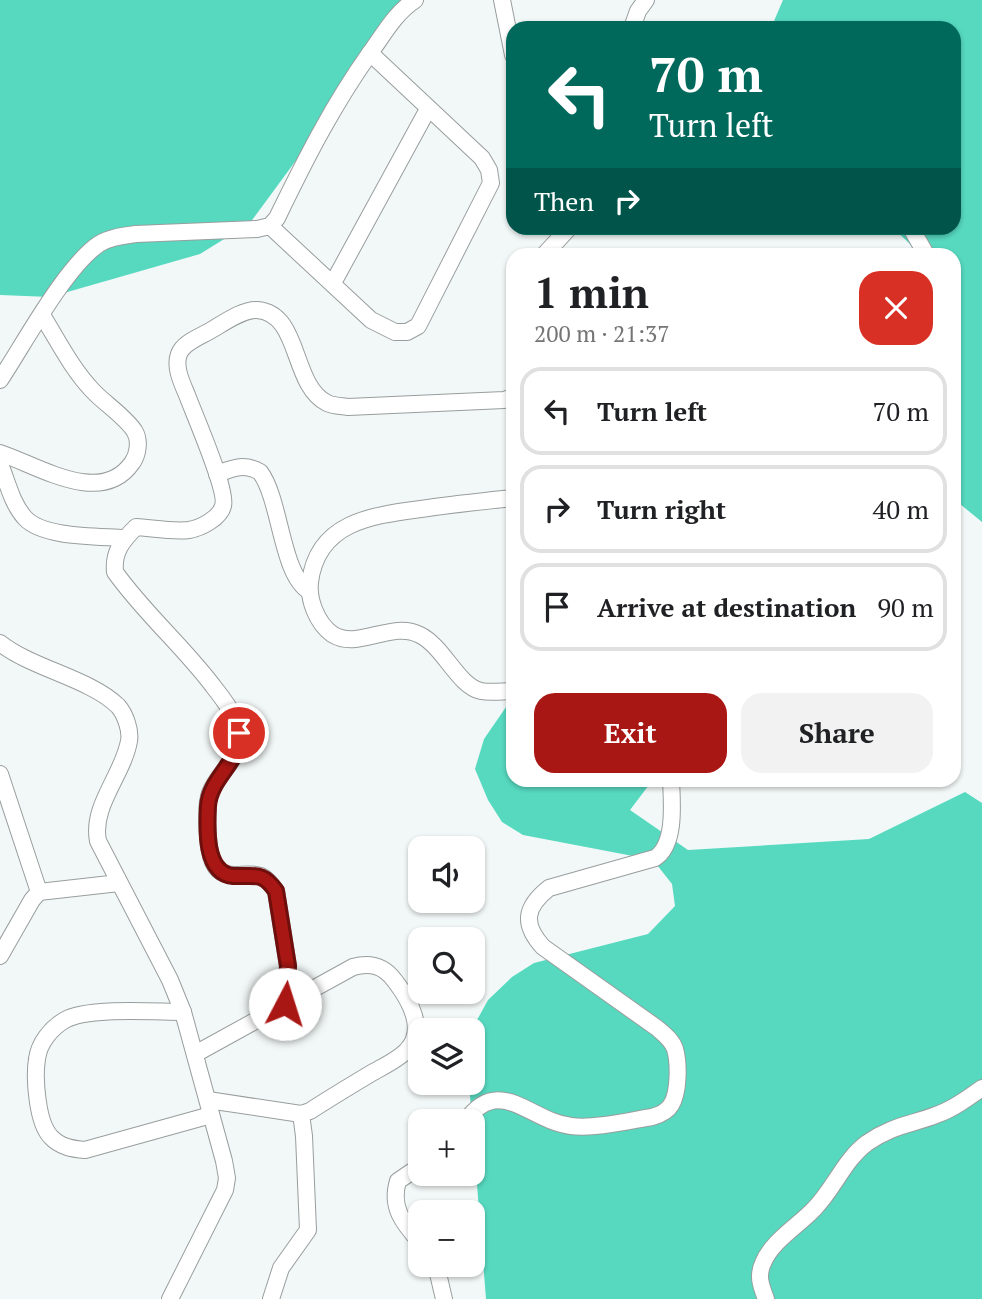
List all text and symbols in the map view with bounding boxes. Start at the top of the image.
text: 70 m [649,41,763,106]
icon: left [534,49,625,140]
text: Turn left [649,104,773,146]
icon: right [608,182,646,220]
text: Then [534,184,594,218]
text: 1 min [534,264,649,320]
button: close [859,271,933,345]
text: 200 m · 21:37 [534,318,669,349]
icon: left [538,392,576,430]
text: Turn left [597,394,707,428]
text: 70 m [873,394,929,428]
icon: right [538,490,576,528]
text: Turn right [597,492,726,526]
text: 40 m [873,492,929,526]
icon: arrive [538,588,576,626]
text: Arrive at destination [597,590,856,624]
text: 90 m [877,590,934,624]
button: Exit [534,693,727,773]
button: Share [741,693,933,773]
pin [209,703,269,763]
icon: arrive [220,714,258,752]
map controls [408,836,485,1277]
button: sound [408,836,485,913]
button: search [408,927,485,1004]
position arrow [248,967,322,1041]
button: layers [408,1018,485,1095]
button: + [408,1109,485,1186]
button: − [408,1200,485,1277]

